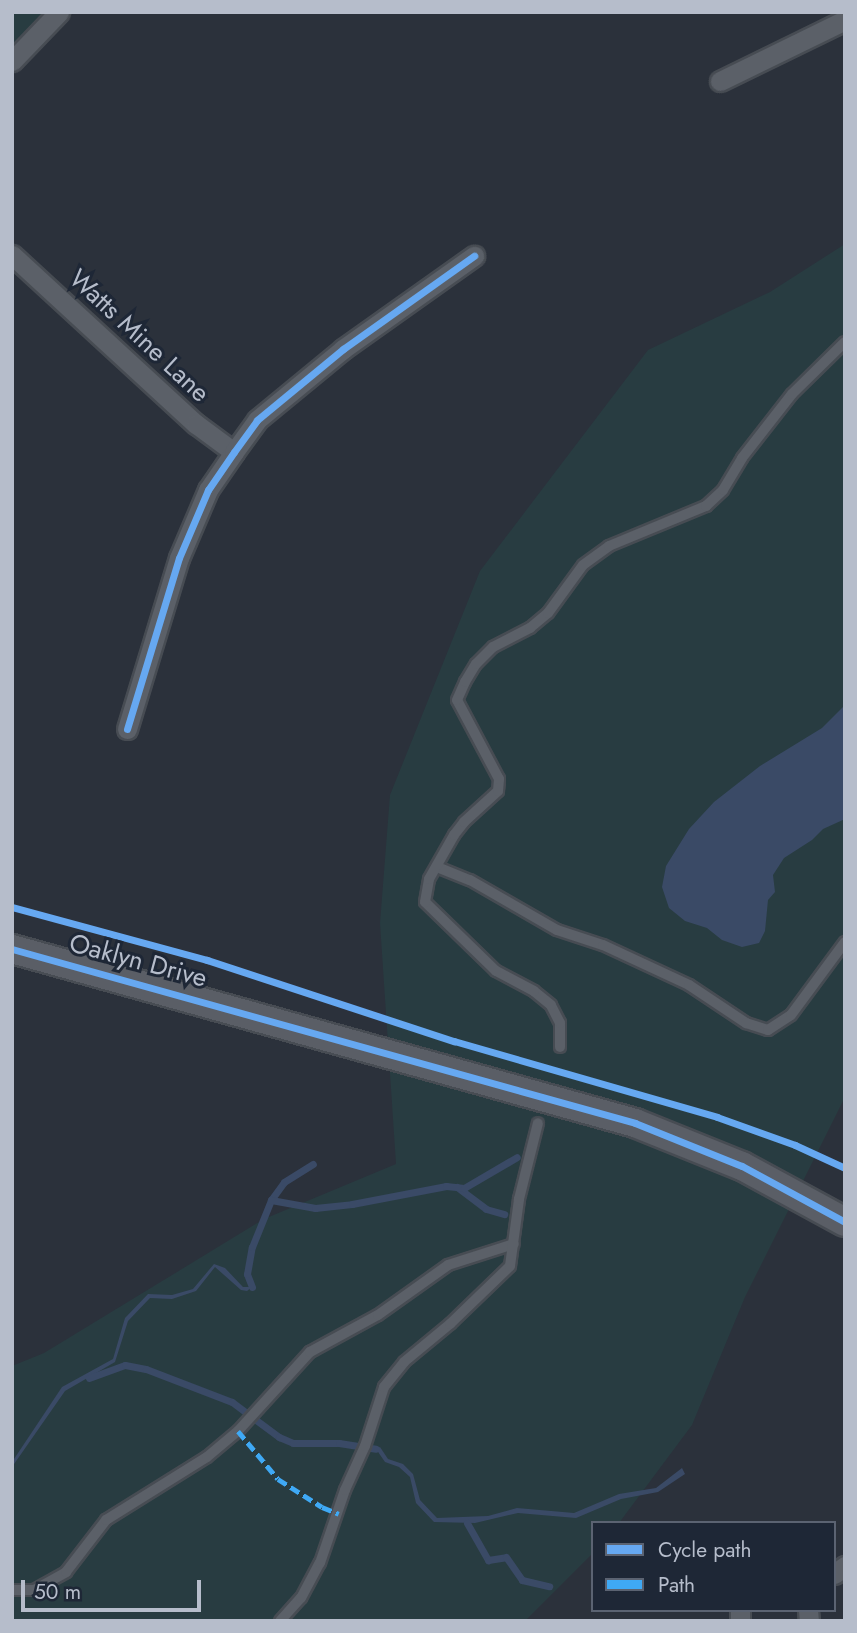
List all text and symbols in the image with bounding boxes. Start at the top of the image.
street label: Watts Mine Lane [62,263,216,409]
street label: Oaklyn Drive [66,928,210,994]
legend [591,1521,836,1612]
text: Cycle path [658,1535,751,1565]
scale bar [24,1566,205,1610]
text: Path [658,1570,695,1600]
text: 50 m [34,1577,81,1607]

